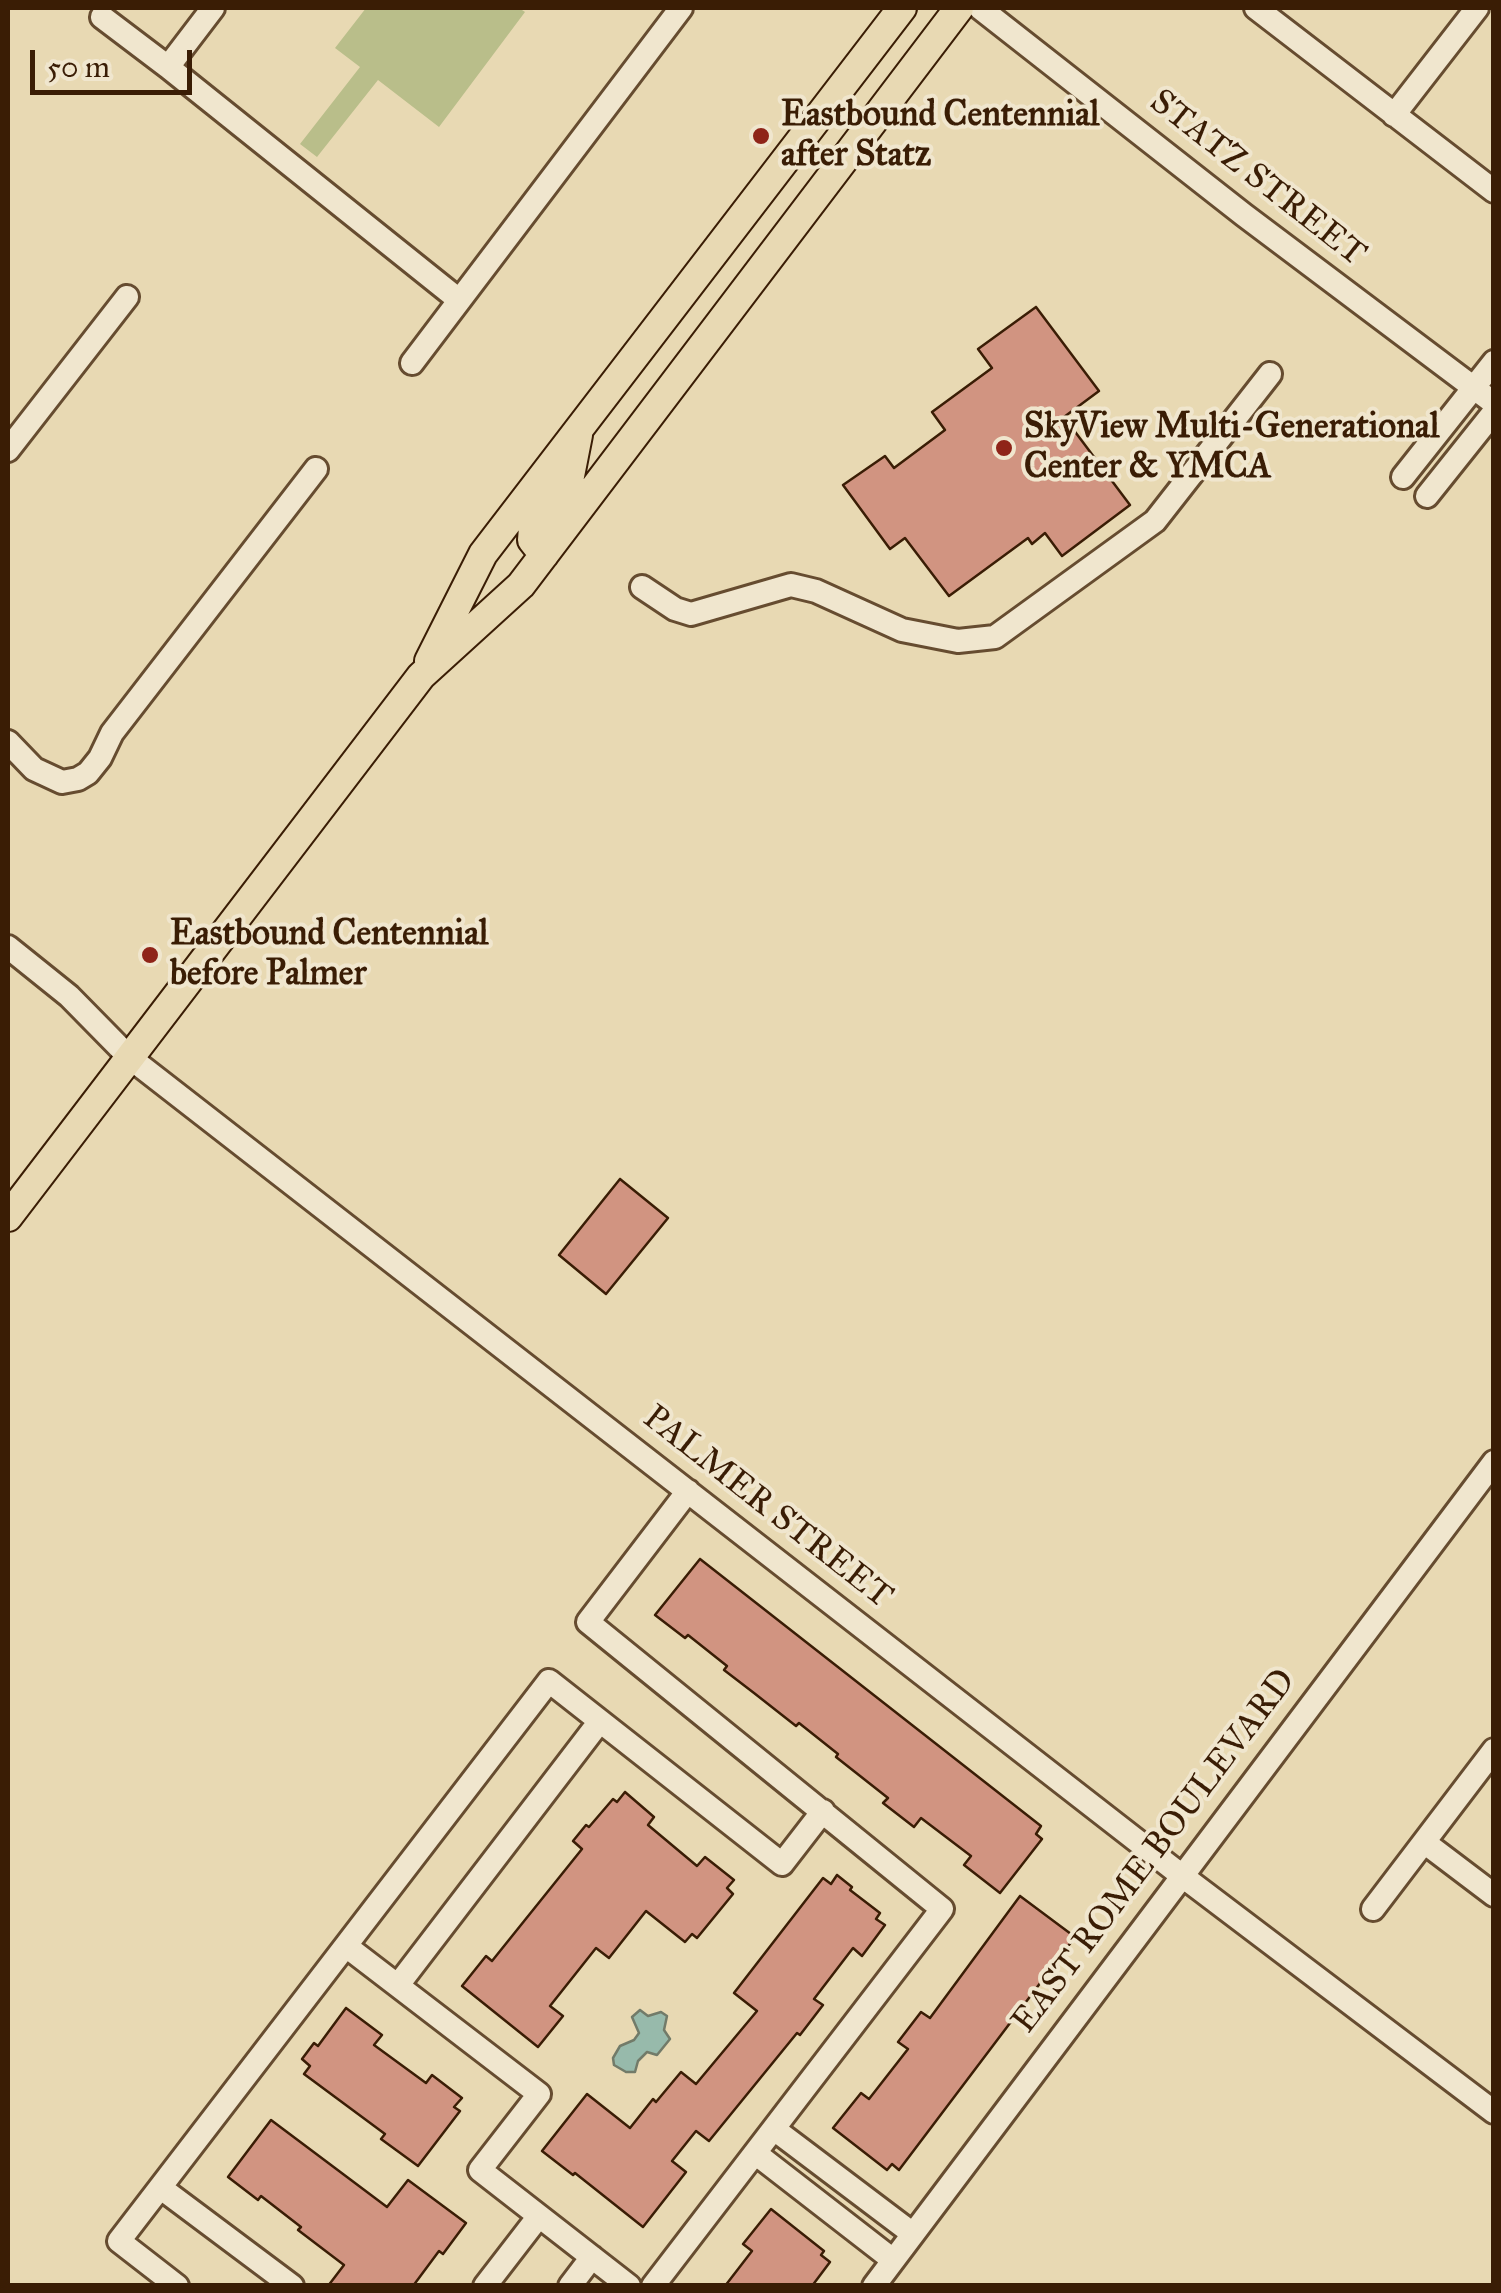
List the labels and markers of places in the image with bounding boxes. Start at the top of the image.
place label: Eastbound Centennial after Statz [781,95,1100,177]
marker: Eastbound Centennial after Statz [750,125,772,147]
place label: SkyView Multi-Generational Center & YMCA [1024,407,1439,489]
marker: SkyView Multi-Generational Center & YMCA [993,437,1015,459]
place label: Eastbound Centennial before Palmer [170,914,489,996]
marker: Eastbound Centennial before Palmer [139,944,161,966]

